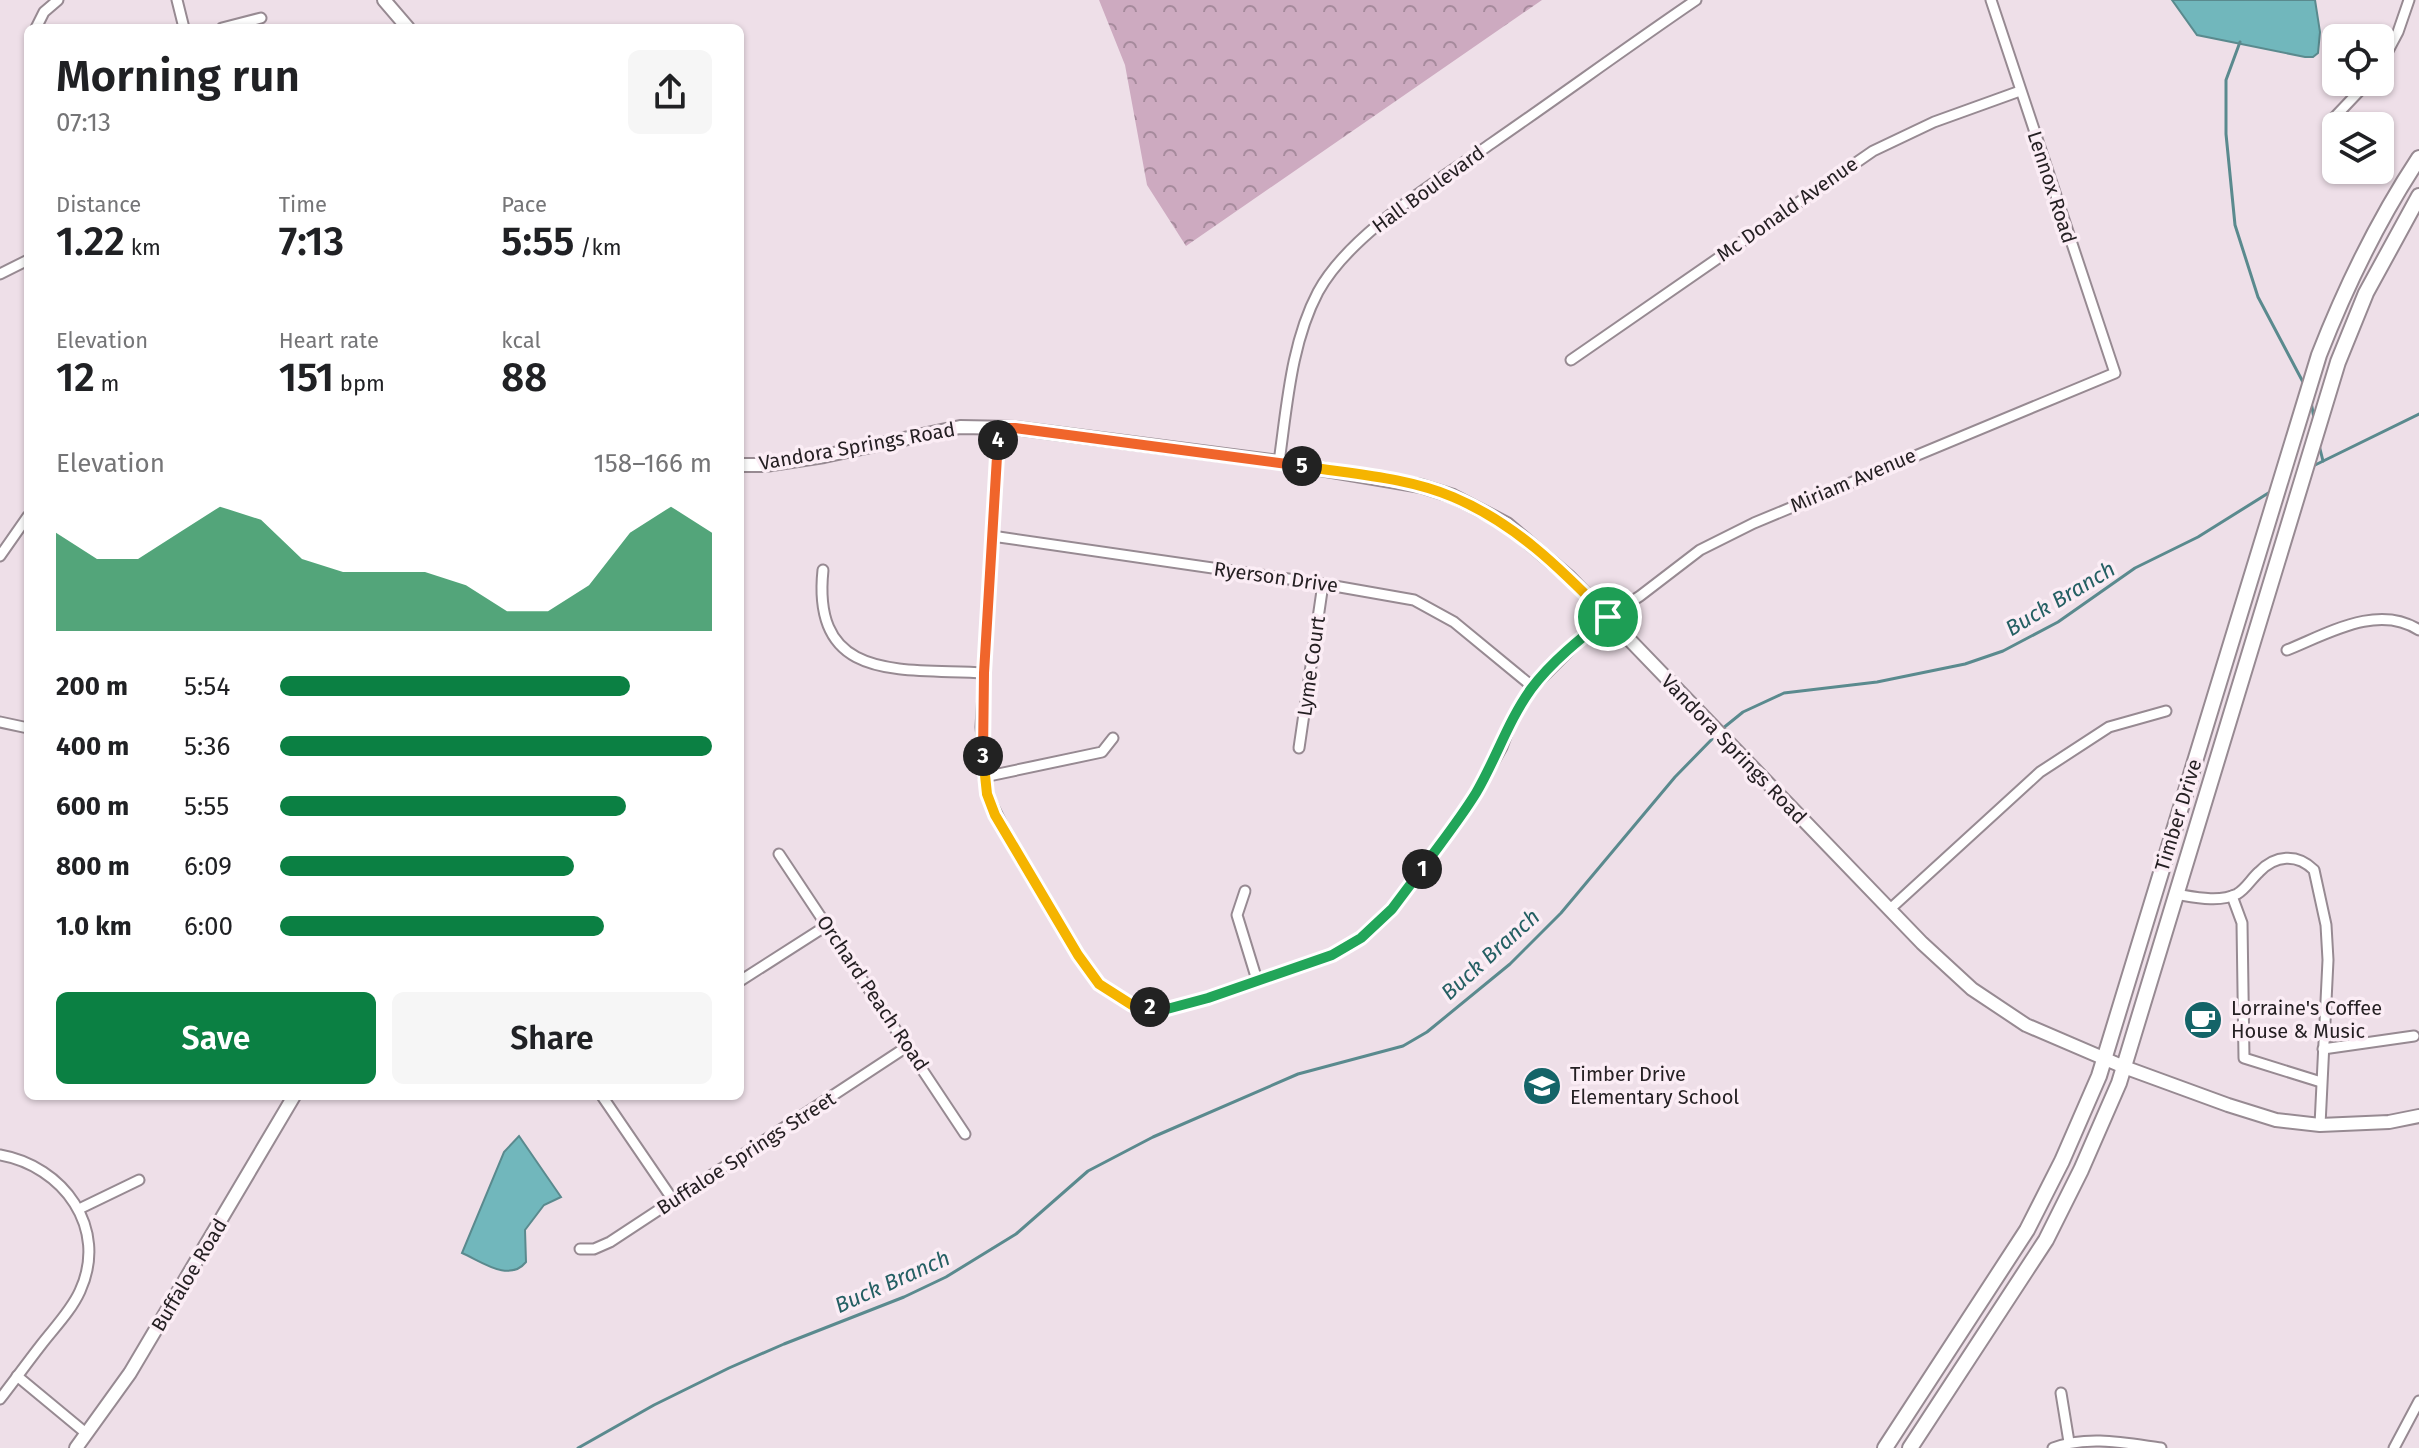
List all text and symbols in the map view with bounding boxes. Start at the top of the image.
map controls [2322,24,2394,184]
button: locate [2322,24,2394,96]
text: Morning run [56,50,300,103]
button: share [628,50,712,134]
text: 07:13 [56,107,111,138]
button: layers [2322,112,2394,184]
street label: Lennox Road [2023,128,2081,246]
street label: Hall Boulevard [1367,140,1489,238]
street label: Mc Donald Avenue [1712,151,1862,267]
text: Distance [56,191,141,218]
text: Time [279,191,327,218]
text: Pace [501,191,547,218]
text: 1.22 [56,218,125,266]
text: 7:13 [279,218,344,266]
text: 5:55 [501,218,574,266]
text: km [125,234,161,261]
text: /km [574,234,622,261]
text: Elevation [56,327,148,354]
text: Heart rate [279,327,379,354]
text: kcal [501,327,541,354]
text: 12 [56,354,95,402]
text: 151 [279,354,334,402]
text: 88 [501,354,547,402]
text: m [95,370,119,397]
text: bpm [334,370,385,397]
street label: Vandora Springs Road [757,417,957,475]
pin: 4 [978,420,1018,460]
text: 4 [992,426,1004,453]
street label: Miriam Avenue [1787,443,1919,517]
pin: 5 [1282,446,1322,486]
text: Elevation [56,448,165,479]
text: 158–166 m [594,448,712,479]
text: 5 [1296,452,1308,479]
water label: Buck Branch [2000,555,2120,642]
street label: Ryerson Drive [1212,556,1340,598]
pin [1574,583,1642,651]
icon: arrive [1586,595,1630,639]
street label: Lyme Court [1292,614,1330,718]
street label: Vandora Springs Road [1656,669,1812,829]
text: 200 m [56,671,128,702]
text: 5:54 [184,671,230,702]
text: 400 m [56,731,129,762]
text: 5:36 [184,731,230,762]
pin: 3 [963,736,1003,776]
text: 3 [977,742,989,769]
street label: Timber Drive [2150,756,2206,874]
text: 600 m [56,791,129,822]
text: 5:55 [184,791,229,822]
pin: 1 [1402,849,1442,889]
text: 800 m [56,851,130,882]
text: 6:09 [184,851,232,882]
text: 1 [1417,855,1427,882]
water label: Buck Branch [1435,903,1545,1006]
text: 1.0 km [56,911,132,942]
text: 6:00 [184,911,233,942]
street label: Orchard Peach Road [812,911,934,1075]
pin: 2 [1130,987,1170,1027]
button: Save [56,992,376,1084]
button: Share [392,992,712,1084]
text: 2 [1144,993,1156,1020]
place label: Lorraine's Coffee House & Music [2231,996,2382,1043]
cafe icon: Lorraine's Coffee House & Music [2182,999,2224,1041]
place label: Timber Drive Elementary School [1570,1062,1739,1109]
school or university icon: Timber Drive Elementary School [1521,1065,1563,1107]
street label: Buffaloe Springs Street [652,1086,840,1220]
street label: Buffaloe Road [146,1214,232,1336]
water label: Buck Branch [830,1244,954,1319]

